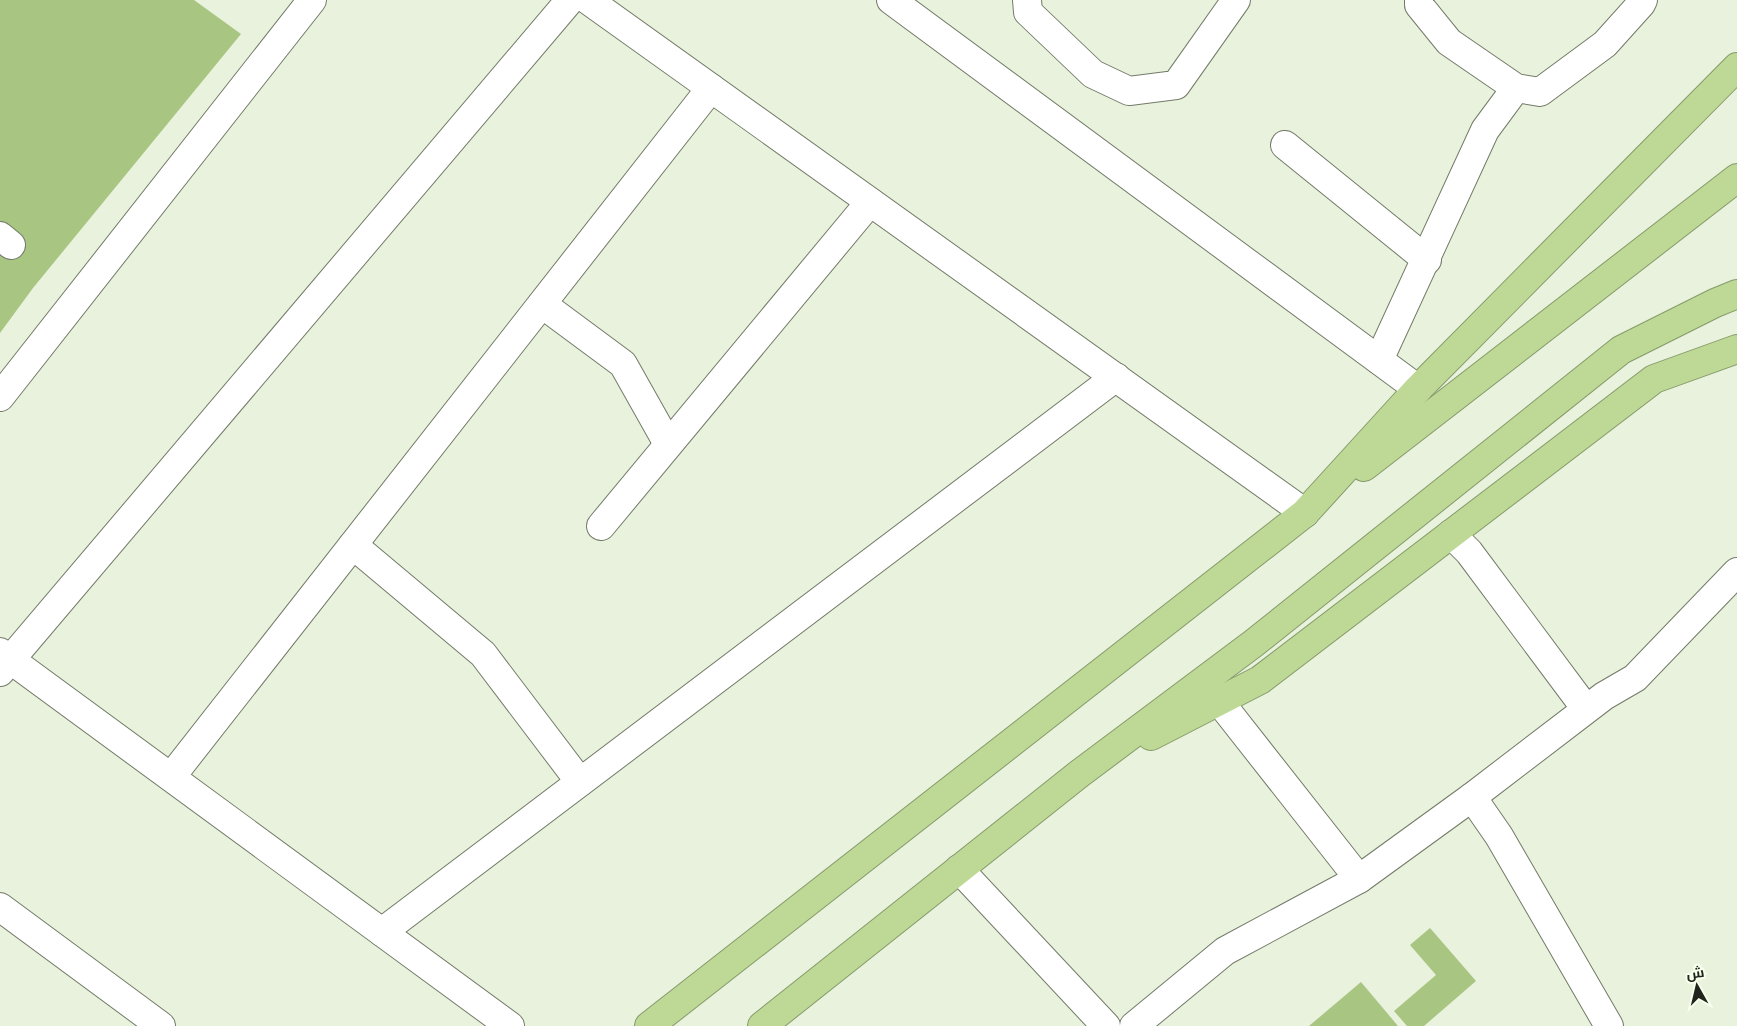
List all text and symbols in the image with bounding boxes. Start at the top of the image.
north arrow [1672,961,1722,1011]
text: ش [1685,962,1706,985]

